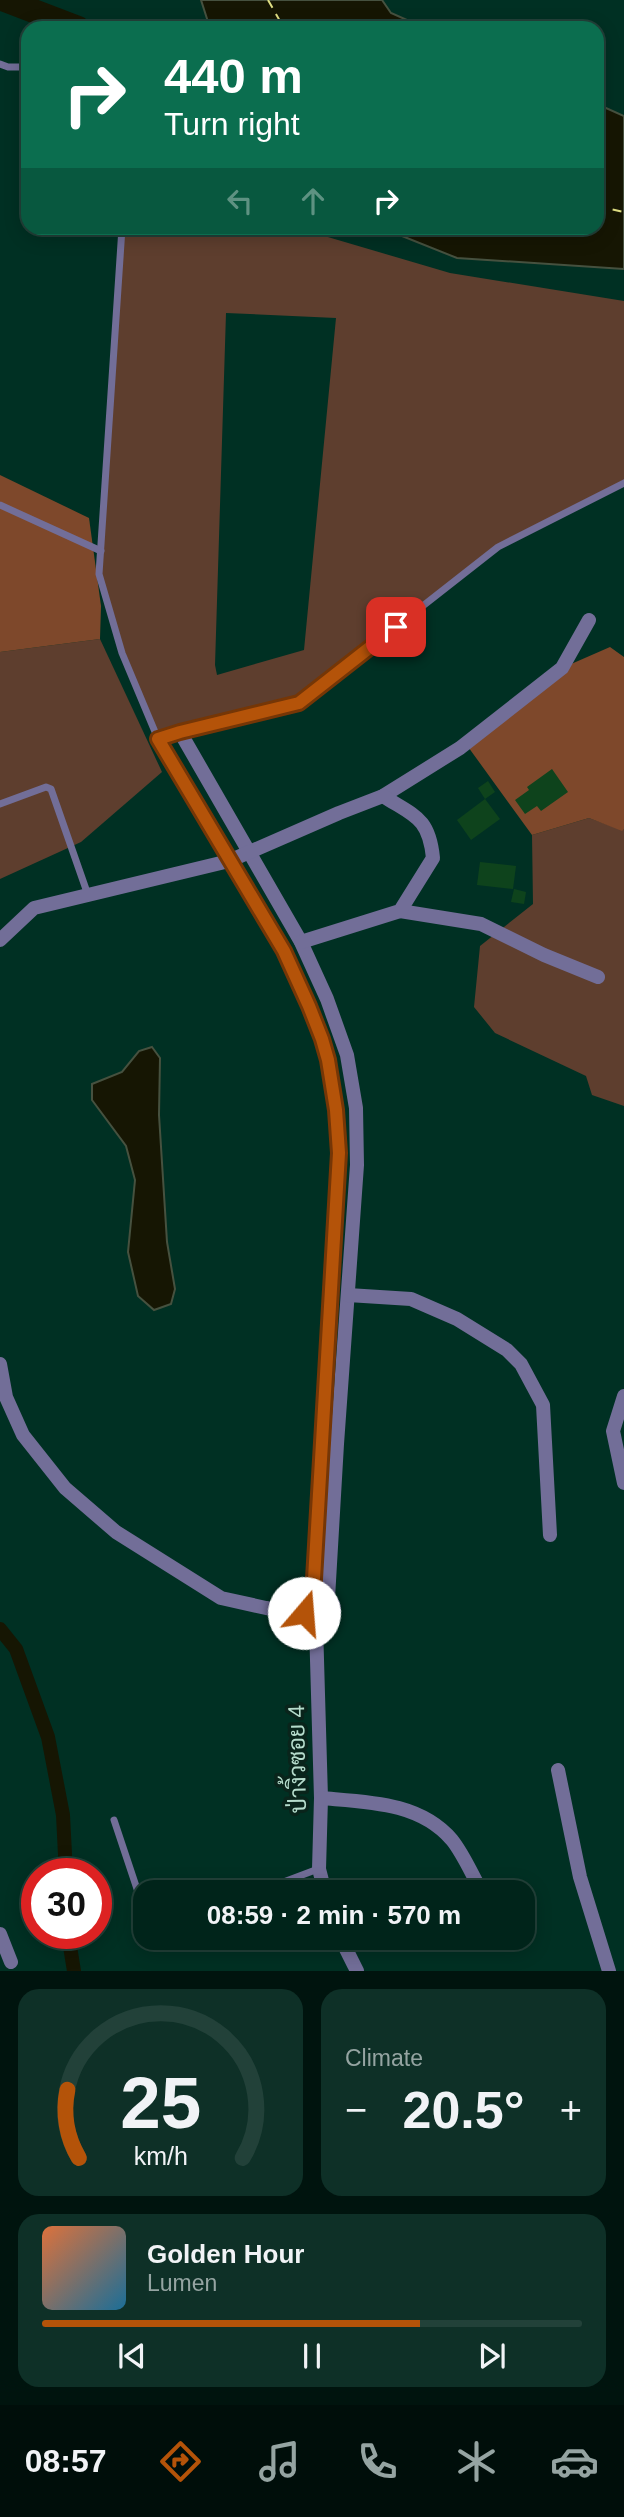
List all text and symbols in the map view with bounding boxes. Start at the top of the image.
icon: right [49,49,140,140]
text: 440 m [164,49,303,103]
text: Turn right [164,106,300,142]
icon: left [221,182,259,220]
icon: ahead [294,182,332,220]
icon: right [367,182,405,220]
pin [366,597,426,657]
icon: arrive [377,608,415,646]
position arrow [267,1576,341,1650]
street label: ป่างิ้วซอย 4 [275,1704,311,1814]
speed limit sign: 30 [21,1858,112,1949]
text: 08:59 · 2 min · 570 m [207,1900,461,1930]
text: Climate [345,2045,423,2071]
text: 25 [120,2063,201,2144]
text: 20.5° [402,2081,525,2139]
text: − [345,2089,367,2131]
text: + [560,2089,582,2131]
text: km/h [133,2142,188,2170]
text: Golden Hour [147,2239,304,2269]
text: Lumen [147,2270,217,2296]
icon: previous [113,2337,151,2375]
icon: pause [293,2337,331,2375]
icon: next [473,2337,511,2375]
icon: directions [156,2437,205,2486]
icon: music [255,2437,304,2486]
icon: phone [353,2437,402,2486]
icon: climate [452,2437,501,2486]
icon: car [550,2437,599,2486]
text: 08:57 [25,2443,107,2479]

